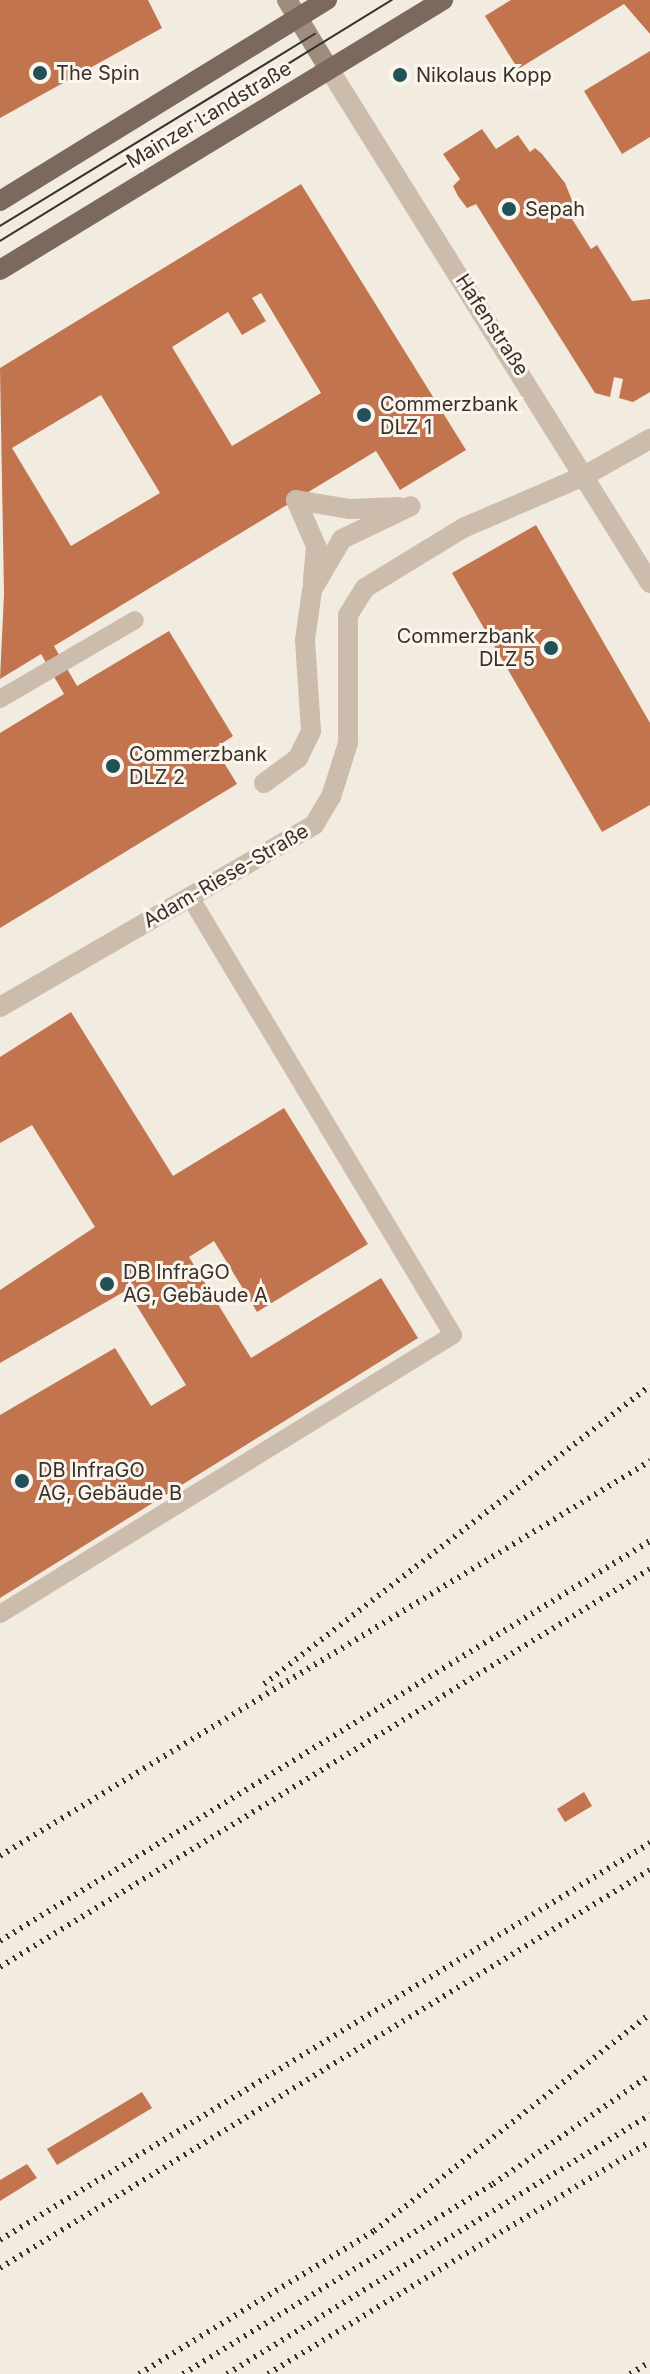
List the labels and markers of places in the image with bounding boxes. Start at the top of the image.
place label: The Spin [56,61,140,85]
place label: Nikolaus Kopp [416,63,552,87]
marker: The Spin [31,64,49,82]
marker: Nikolaus Kopp [391,66,409,84]
place label: Sepah [525,197,585,221]
marker: Sepah [500,200,518,218]
place label: Commerzbank DLZ 1 [380,392,518,439]
marker: Commerzbank DLZ 1 [355,406,373,424]
place label: Commerzbank DLZ 5 [397,624,535,671]
marker: Commerzbank DLZ 5 [542,639,560,657]
place label: Commerzbank DLZ 2 [129,742,267,789]
marker: Commerzbank DLZ 2 [104,757,122,775]
place label: DB InfraGO AG, Gebäude A [123,1260,268,1307]
marker: DB InfraGO AG, Gebäude A [98,1275,116,1293]
place label: DB InfraGO AG, Gebäude B [38,1458,182,1505]
marker: DB InfraGO AG, Gebäude B [13,1472,31,1490]

